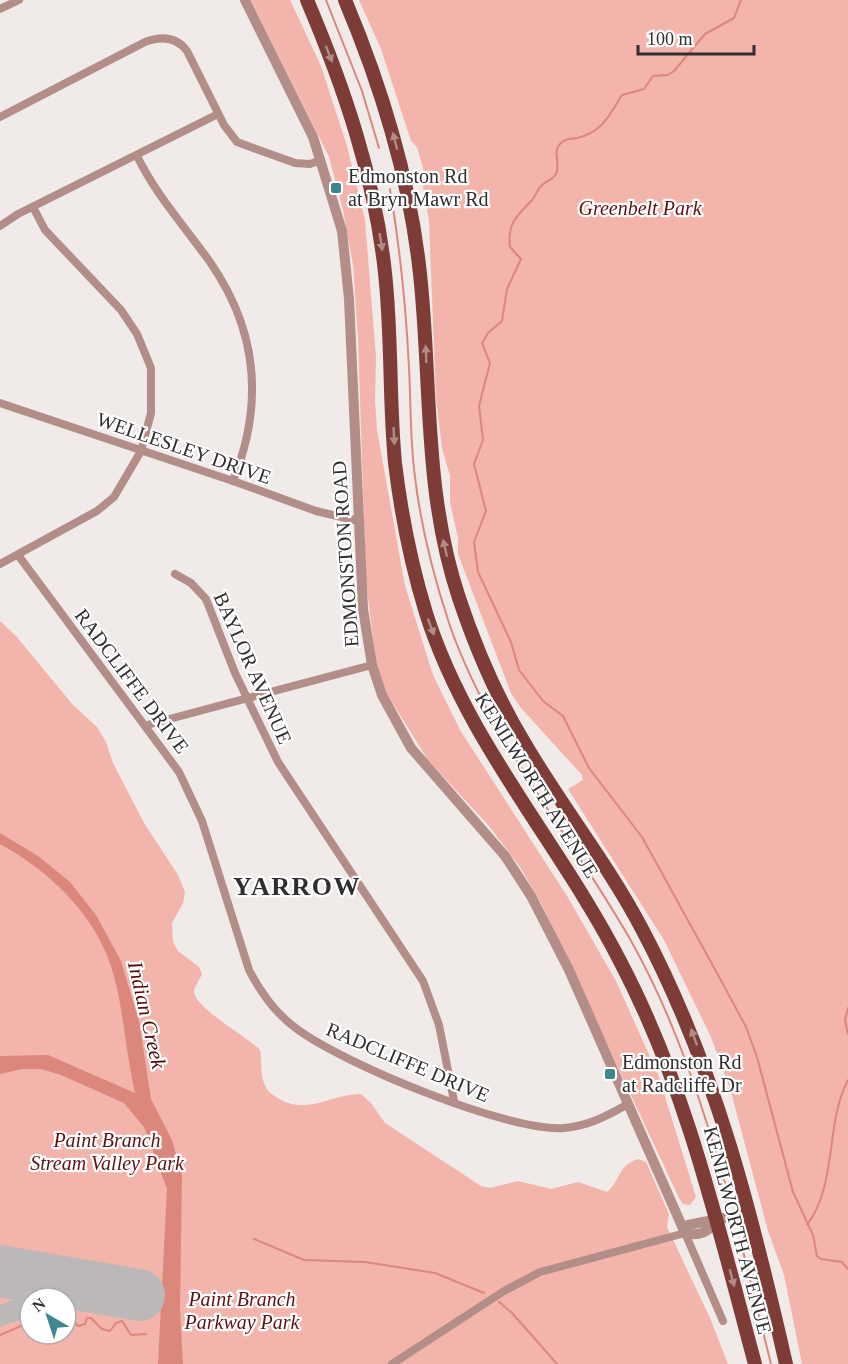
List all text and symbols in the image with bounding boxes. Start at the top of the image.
scale bar [638,18,754,56]
text: 100 m [647,29,693,49]
one-way arrow [325,45,334,63]
one-way arrow [389,132,399,150]
place label: Edmonston Rd at Bryn Mawr Rd [348,165,489,211]
marker: Edmonston Rd at Bryn Mawr Rd [329,181,343,195]
park label: Greenbelt Park [578,197,703,219]
one-way arrow [376,232,385,251]
one-way arrow [421,345,431,364]
street label: WELLESLEY DRIVE [94,408,274,488]
one-way arrow [389,427,398,446]
street label: EDMONSTON ROAD [328,460,362,648]
one-way arrow [439,539,449,557]
street label: BAYLOR AVENUE [210,589,296,747]
street label: RADCLIFFE DRIVE [71,604,193,758]
one-way arrow [427,618,437,636]
street label: KENILWORTH AVENUE [471,688,603,882]
district label: YARROW [233,872,361,901]
water label: Indian Creek [123,958,171,1072]
street label: RADCLIFFE DRIVE [323,1018,493,1106]
one-way arrow [689,1028,699,1046]
place label: Edmonston Rd at Radcliffe Dr [622,1051,742,1096]
marker: Edmonston Rd at Radcliffe Dr [603,1067,617,1081]
street label: KENILWORTH AVENUE [700,1124,776,1336]
park label: Paint Branch Stream Valley Park [30,1129,185,1175]
one-way arrow [727,1269,737,1287]
north arrow [18,1286,78,1346]
park label: Paint Branch Parkway Park [184,1288,301,1334]
text: N [29,1294,49,1315]

